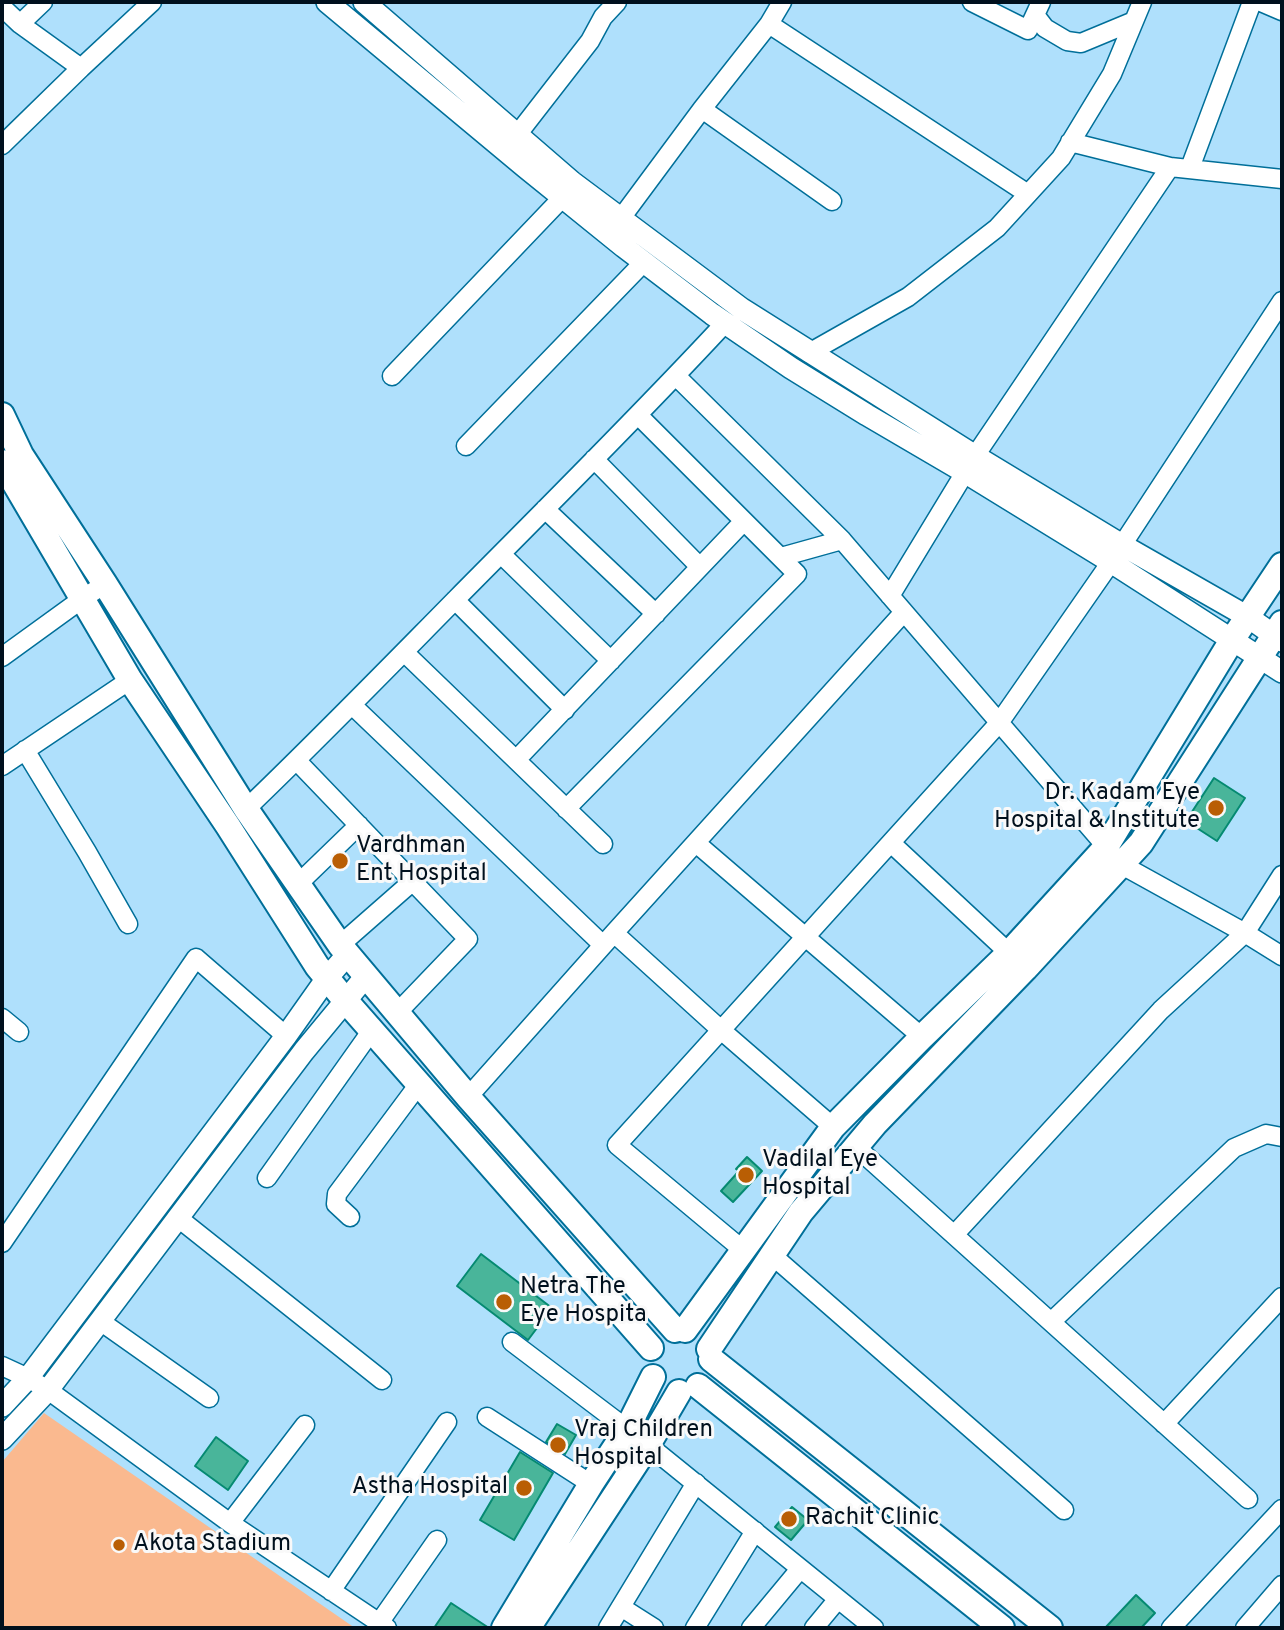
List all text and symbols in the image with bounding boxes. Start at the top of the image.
place label: Dr. Kadam Eye Hospital & Institute [994,780,1200,836]
marker: Dr. Kadam Eye Hospital & Institute [1206,798,1226,818]
place label: Vardhman Ent Hospital [356,833,487,889]
marker: Vardhman Ent Hospital [330,851,350,871]
place label: Vadilal Eye Hospital [762,1147,878,1203]
marker: Vadilal Eye Hospital [736,1165,756,1185]
place label: Netra The Eye Hospita [520,1274,647,1330]
marker: Netra The Eye Hospita [494,1292,514,1312]
place label: Vraj Children Hospital [574,1417,713,1473]
marker: Vraj Children Hospital [548,1435,568,1455]
place label: Astha Hospital [352,1474,508,1502]
marker: Astha Hospital [514,1478,534,1498]
place label: Rachit Clinic [805,1505,940,1533]
marker: Rachit Clinic [779,1509,799,1529]
place label: Akota Stadium [133,1531,291,1559]
marker: Akota Stadium [111,1537,127,1553]

